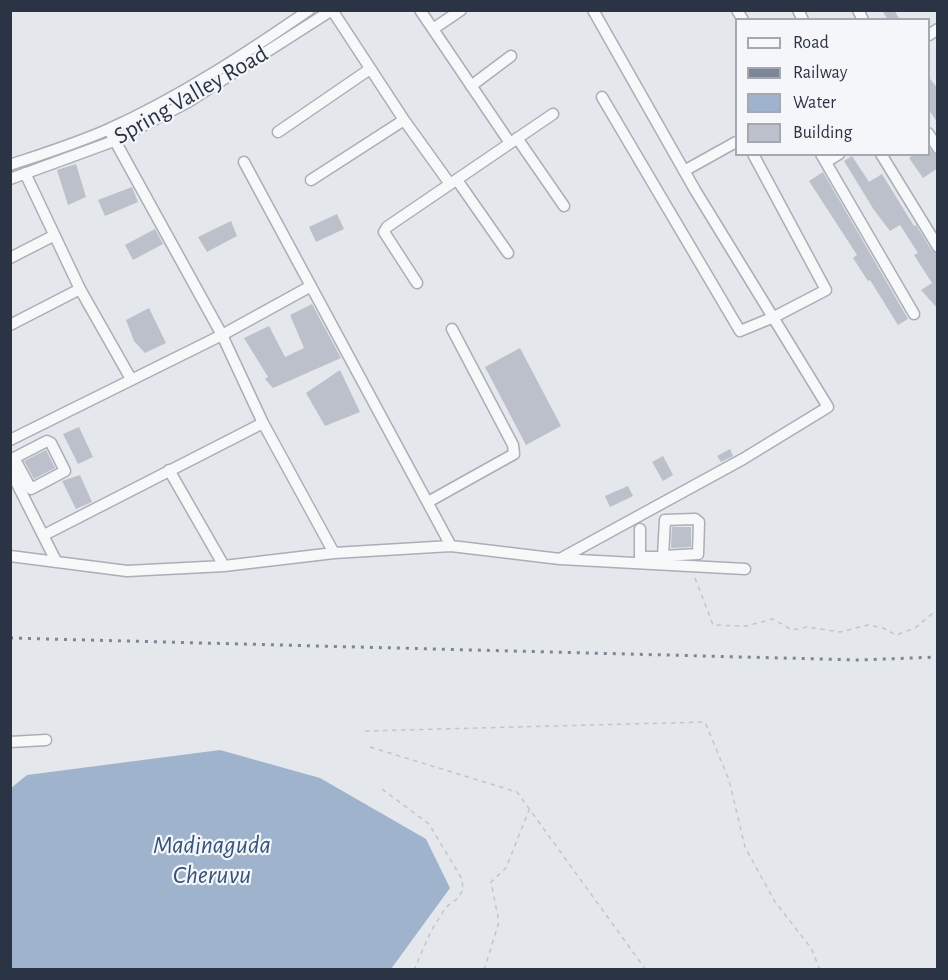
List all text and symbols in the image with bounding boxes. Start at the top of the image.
legend [735,18,930,156]
text: Road [793,34,829,52]
street label: Spring Valley Road [109,39,273,151]
text: Railway [793,64,847,82]
text: Water [793,94,836,112]
text: Building [793,124,852,142]
water label: Madinaguda Cheruvu [153,829,271,891]

